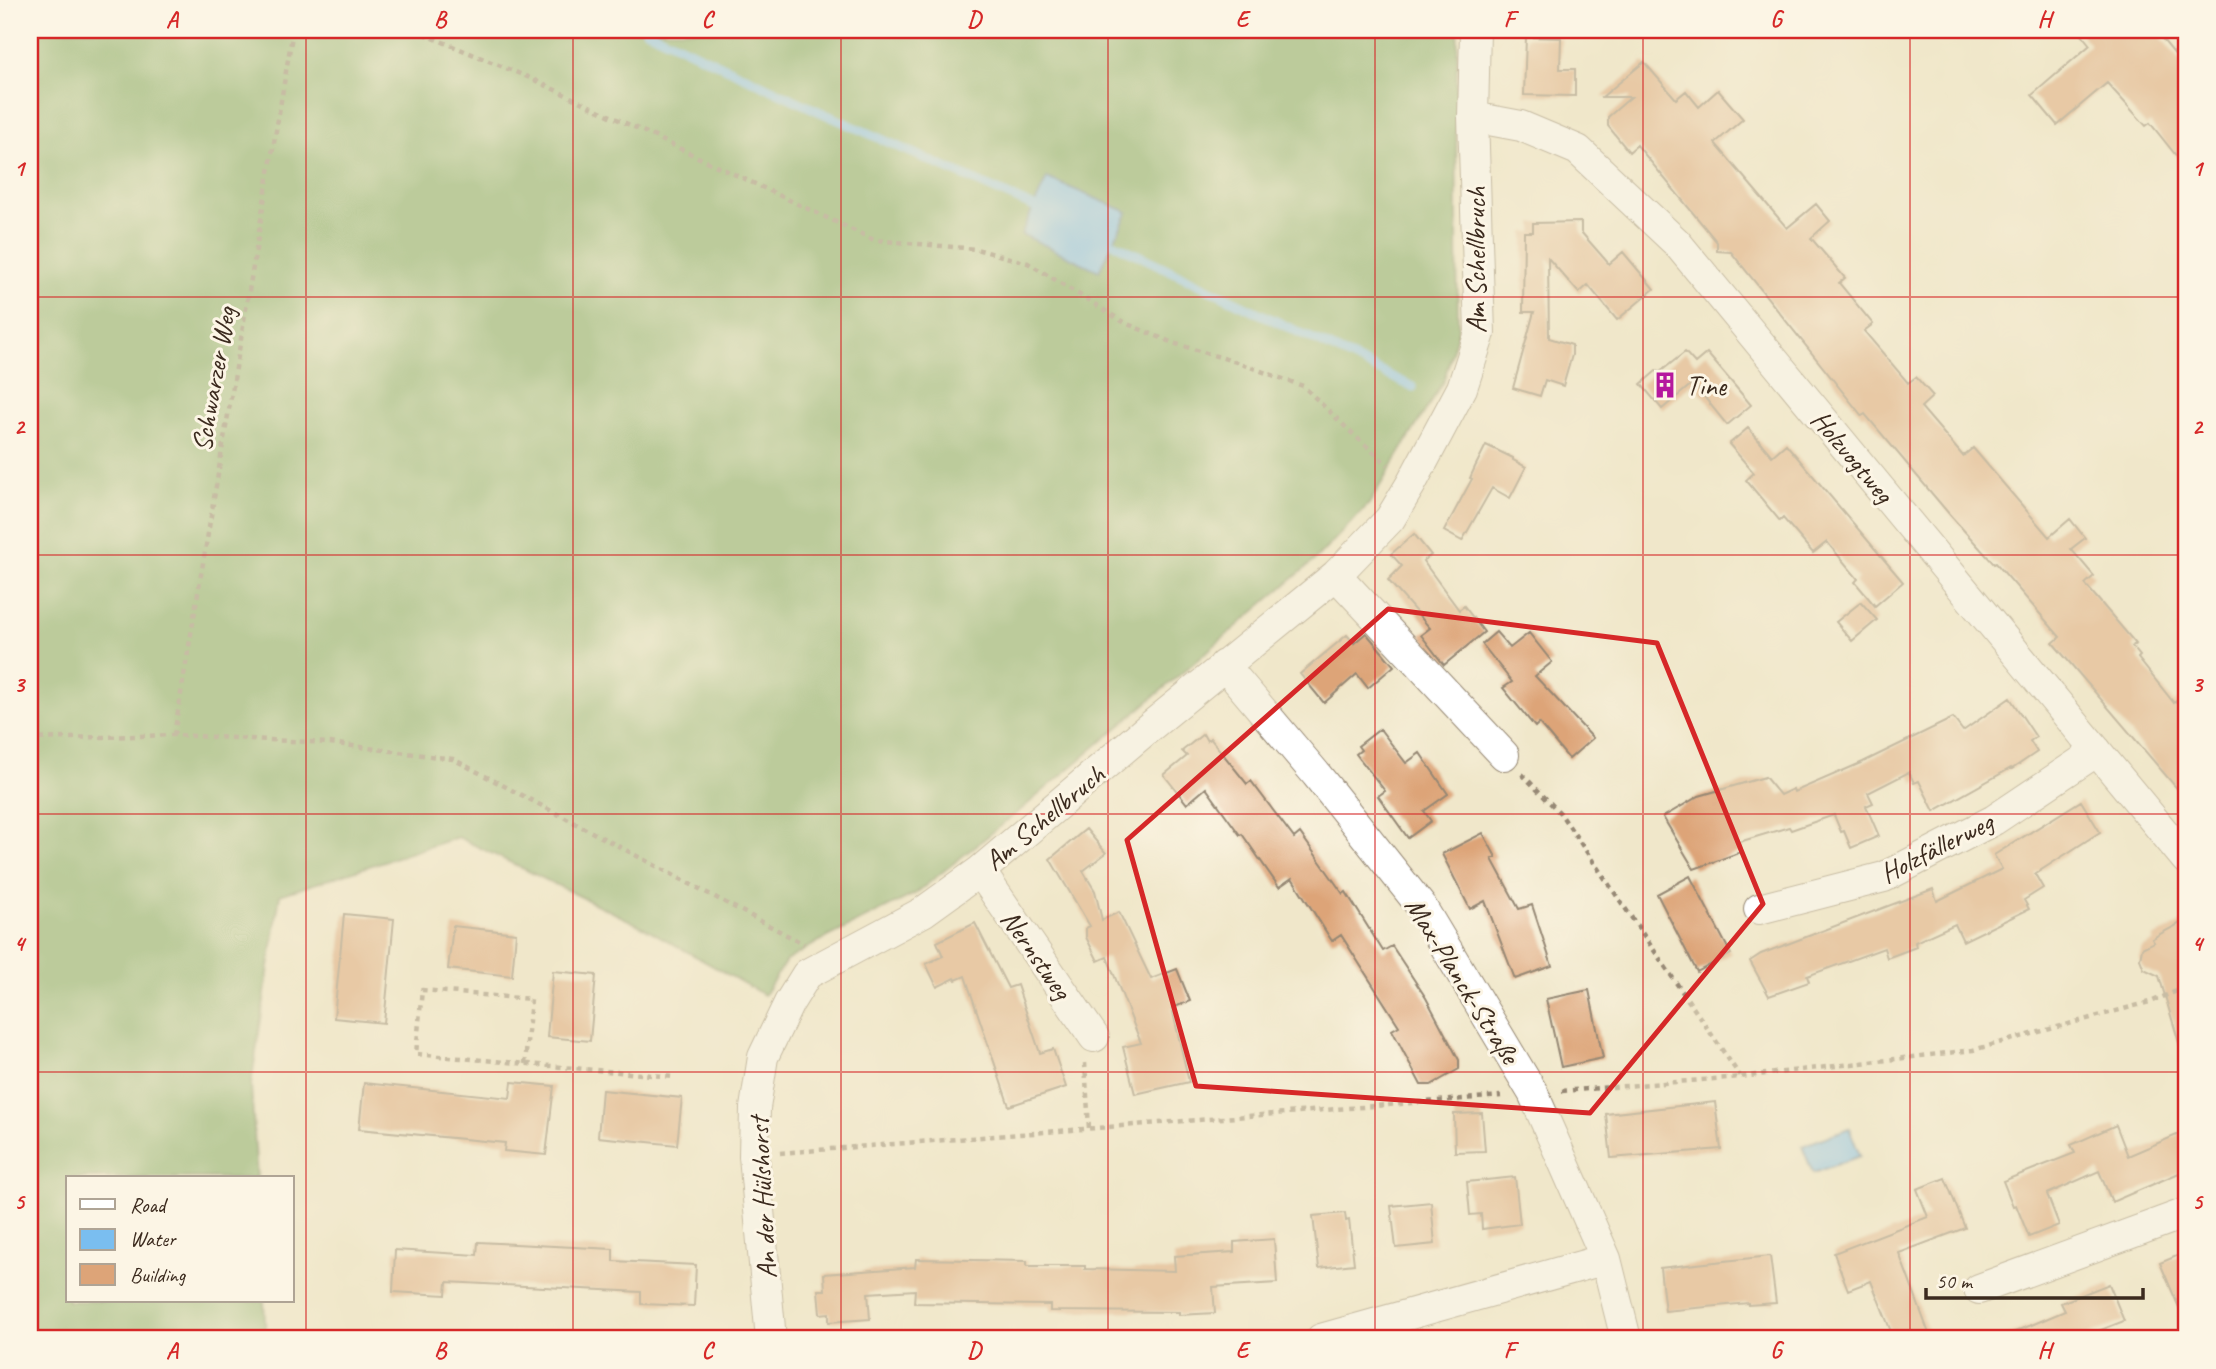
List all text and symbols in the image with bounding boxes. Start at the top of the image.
text: A [166,5,180,34]
text: B [434,5,448,34]
text: C [702,5,716,34]
text: D [967,5,983,34]
text: E [1236,5,1252,34]
text: F [1504,5,1520,34]
text: G [1770,5,1785,34]
text: H [2037,5,2055,34]
text: 1 [14,154,27,183]
text: 1 [2192,154,2205,183]
street label: Am Schellbruch [1458,186,1493,333]
street label: Schwarzer Weg [184,303,244,454]
place label: Tine [1686,368,1728,403]
building icon: Tine [1650,370,1680,400]
street label: Holzvogtweg [1804,403,1902,511]
text: 2 [14,412,27,441]
text: 2 [2192,412,2205,441]
text: 3 [14,670,27,699]
text: 3 [2192,670,2205,699]
street label: Am Schellbruch [977,757,1112,878]
street label: Holzfällerweg [1874,803,2000,891]
street label: Max-Planck-Straße [1397,891,1529,1072]
street label: Nernstweg [993,903,1081,1007]
text: 4 [14,929,27,958]
text: 4 [2192,929,2205,958]
street label: An der Hülshorst [741,1112,784,1280]
legend [66,1176,294,1302]
text: 5 [14,1187,26,1216]
text: 5 [2192,1187,2204,1216]
text: Road [130,1192,169,1218]
text: Water [130,1226,177,1252]
scale bar [1926,1257,2142,1301]
text: Building [130,1262,187,1288]
text: 50 m [1936,1268,1974,1294]
text: A [166,1336,180,1365]
text: B [434,1336,448,1365]
text: C [702,1336,716,1365]
text: D [967,1336,983,1365]
text: E [1236,1336,1252,1365]
text: F [1504,1336,1520,1365]
text: G [1770,1336,1785,1365]
text: H [2037,1336,2055,1365]

